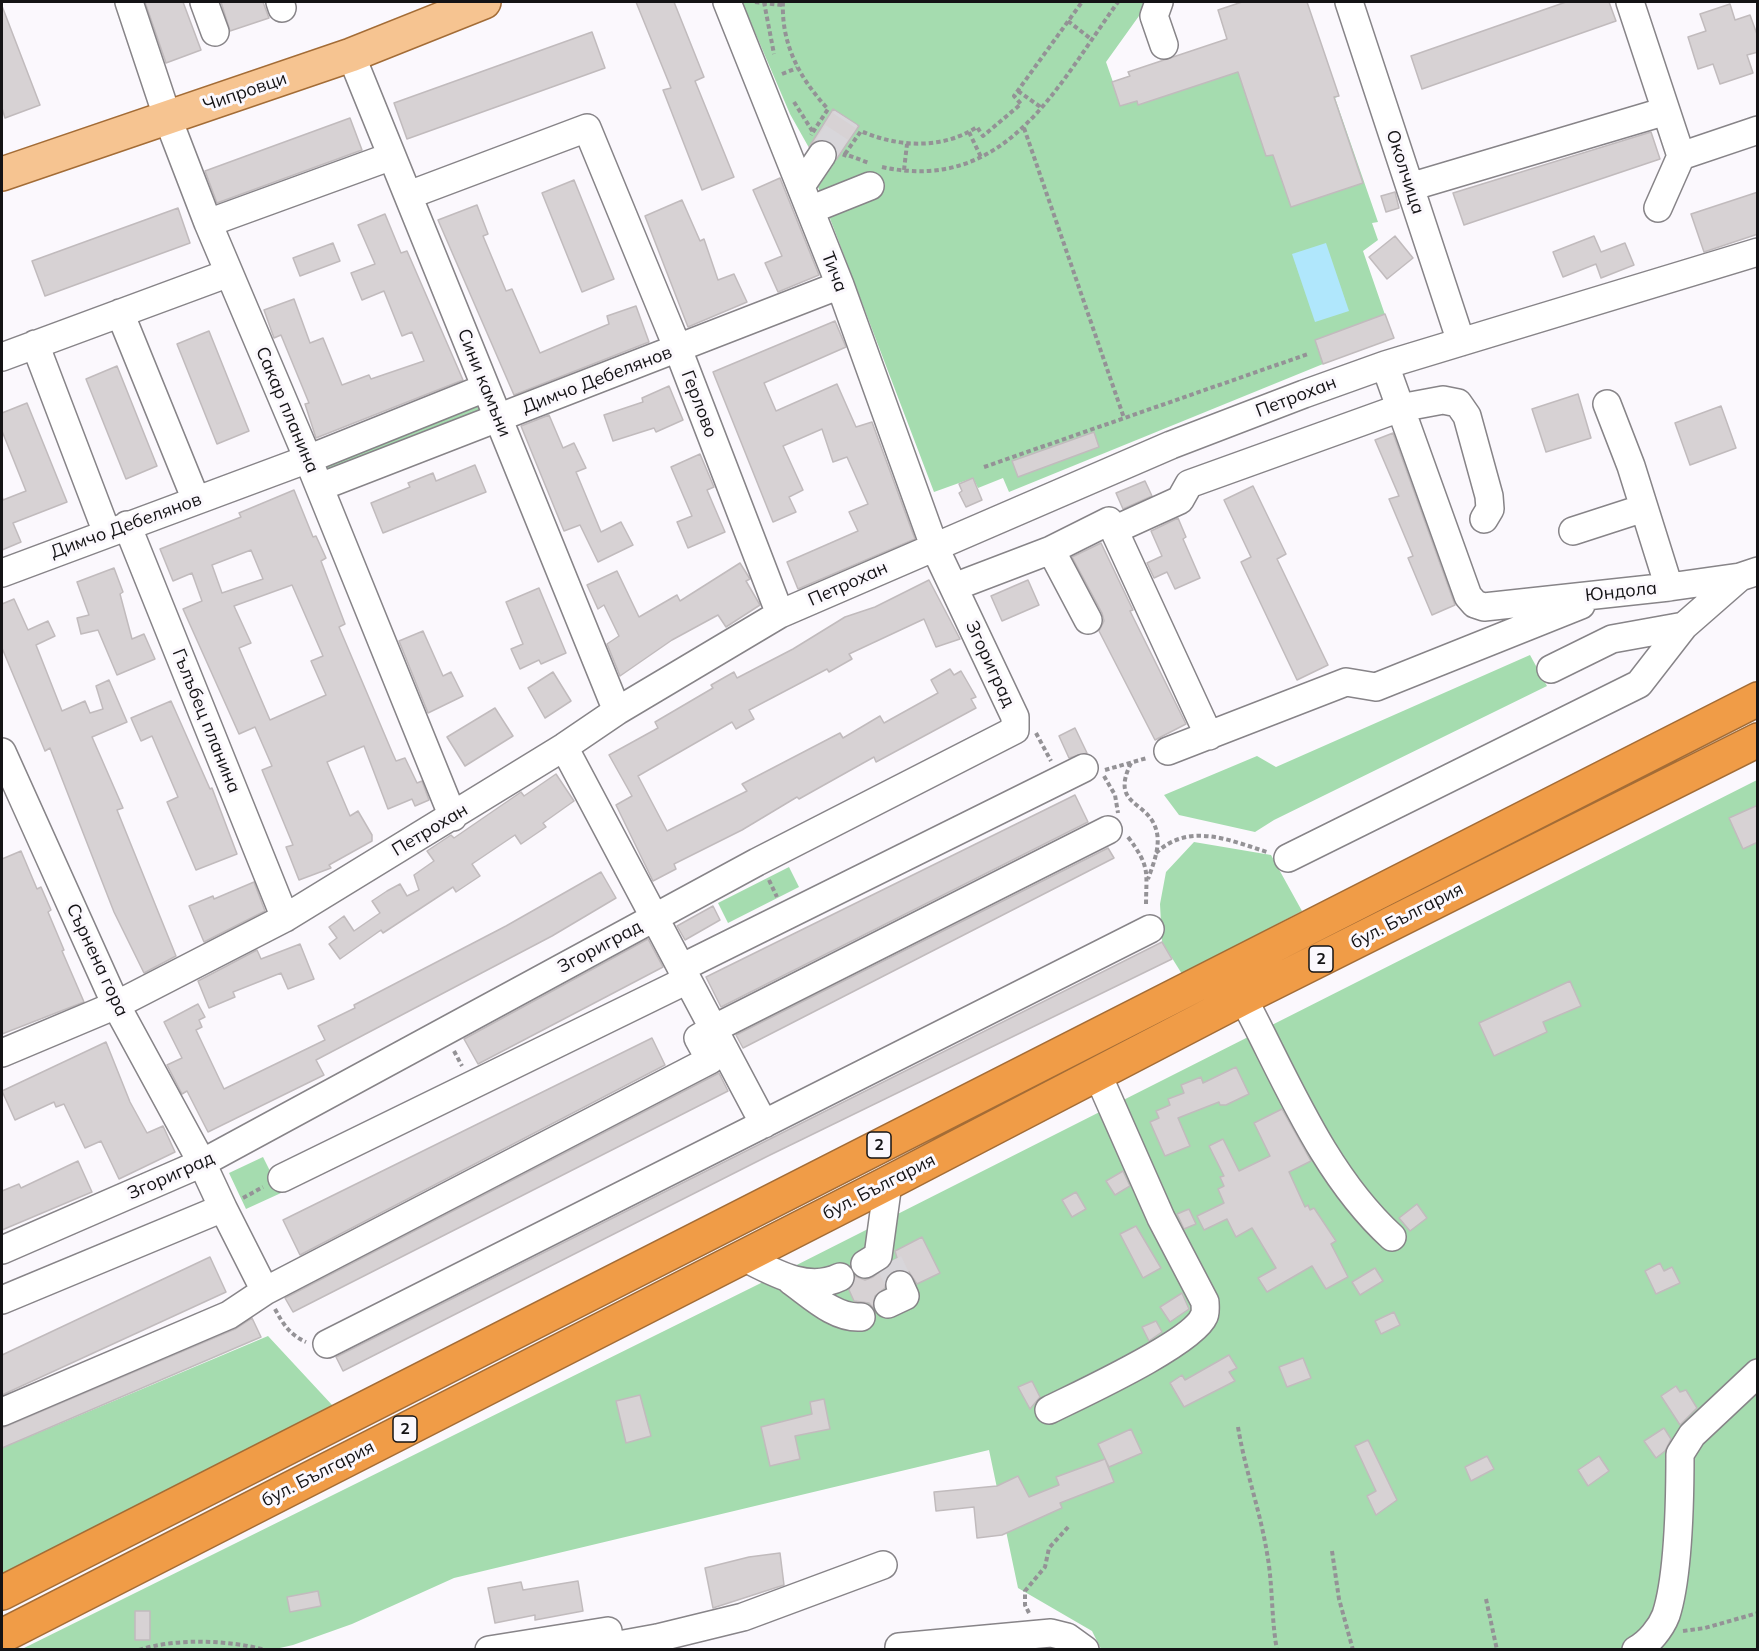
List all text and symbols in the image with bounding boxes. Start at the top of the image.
street label: Чипровци [200,68,290,116]
street label: Околчица [1381,127,1429,217]
street label: Тича [817,249,851,295]
street label: Сини камъни [452,326,516,440]
street label: Димчо Дебелянов [519,341,675,419]
street label: Сакар планина [251,344,323,476]
street label: Герлово [676,367,722,441]
street label: Петрохан [1253,372,1339,422]
street label: Димчо Дебелянов [48,489,204,563]
street label: Петрохан [805,557,891,611]
street label: Юндола [1584,577,1658,607]
street label: Згориград [961,617,1019,711]
street label: Гълъбец планина [167,646,245,796]
street label: Петрохан [388,799,472,861]
street label: бул. България [1347,878,1467,954]
street label: Сърнена гора [61,900,133,1020]
street label: Згориград [554,916,646,978]
road number: 2 [1309,946,1333,972]
road number: 2 [867,1132,891,1158]
street label: Згориград [124,1147,218,1205]
street label: бул. България [819,1149,939,1225]
road number: 2 [393,1416,417,1442]
street label: бул. България [258,1436,378,1512]

